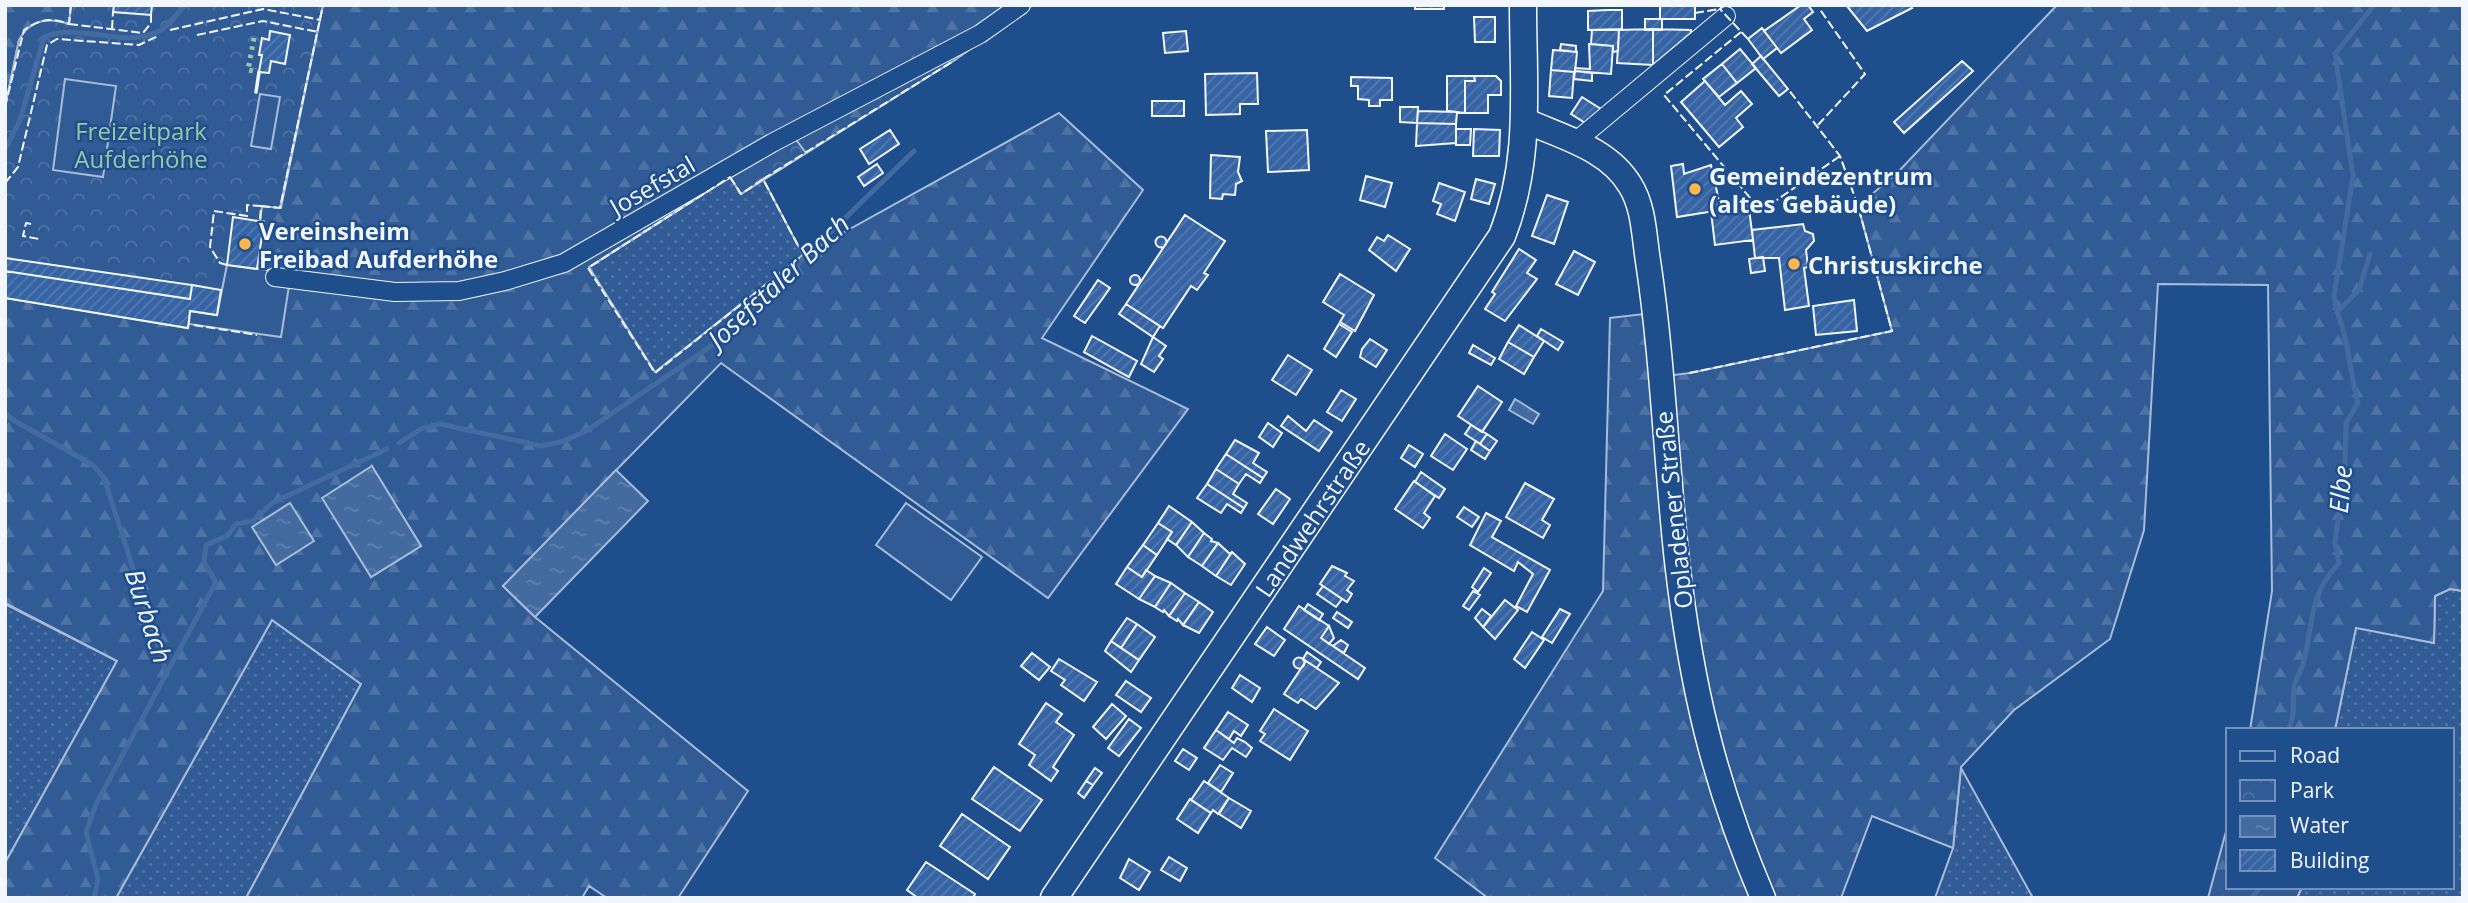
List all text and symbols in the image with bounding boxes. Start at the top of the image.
park label: Freizeitpark Aufderhöhe [74,114,208,175]
street label: Josefstal [602,147,701,224]
place label: Gemeindezentrum (altes Gebäude) [1709,159,1933,220]
marker: Gemeindezentrum (altes Gebäude) [1687,181,1703,197]
water label: Josefstaler Bach [696,206,857,360]
place label: Vereinsheim Freibad Aufderhöhe [259,214,498,275]
marker: Vereinsheim Freibad Aufderhöhe [237,236,253,252]
place label: Christuskirche [1808,248,1983,281]
marker: Christuskirche [1786,256,1802,272]
street label: Opladener Straße [1646,410,1700,610]
street label: Landwehrstraße [1247,433,1377,603]
water label: Elbe [2320,463,2360,514]
water label: Burbach [117,564,181,668]
legend [2226,728,2454,889]
text: Road [2290,741,2340,769]
text: Park [2290,776,2334,804]
text: Water [2290,811,2349,839]
text: Building [2290,846,2369,874]

